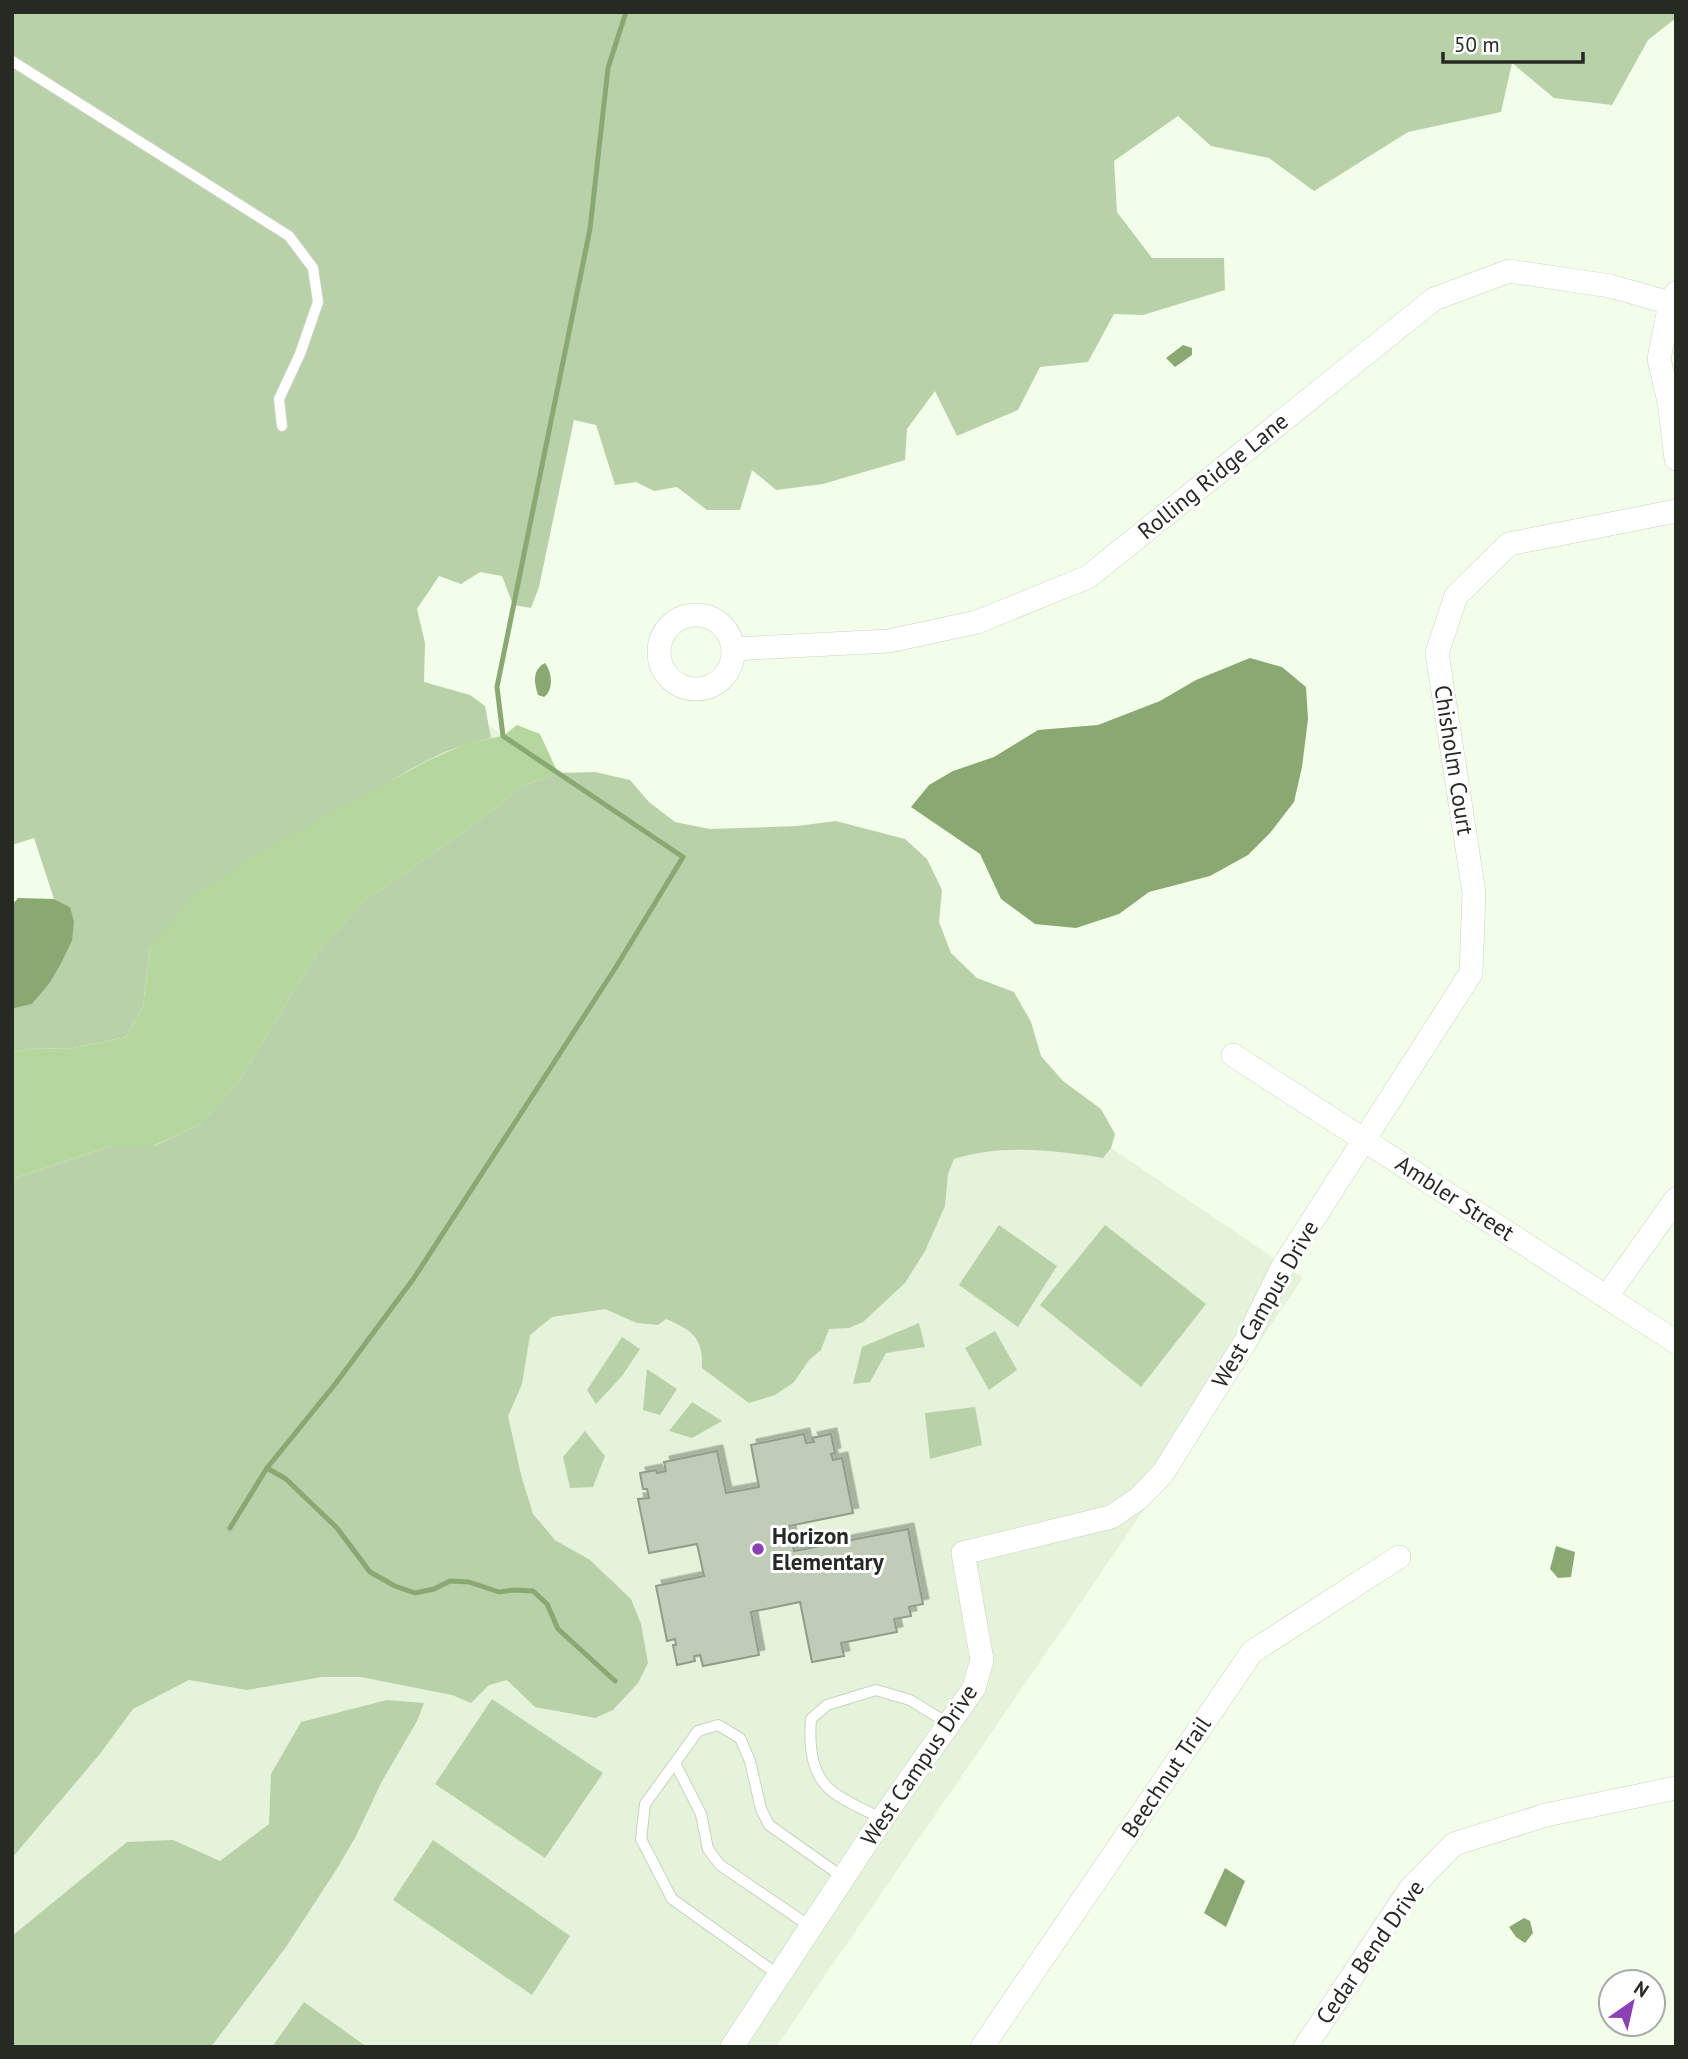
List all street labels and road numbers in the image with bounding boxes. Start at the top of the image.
street label: Rolling Ridge Lane [1132,406,1294,545]
street label: Chisholm Court [1428,683,1481,837]
street label: Ambler Street [1390,1148,1520,1247]
street label: West Campus Drive [1205,1215,1324,1393]
street label: West Campus Drive [854,1679,983,1851]
street label: Beechnut Trail [1114,1710,1217,1843]
street label: Cedar Bend Drive [1309,1874,1430,2029]

